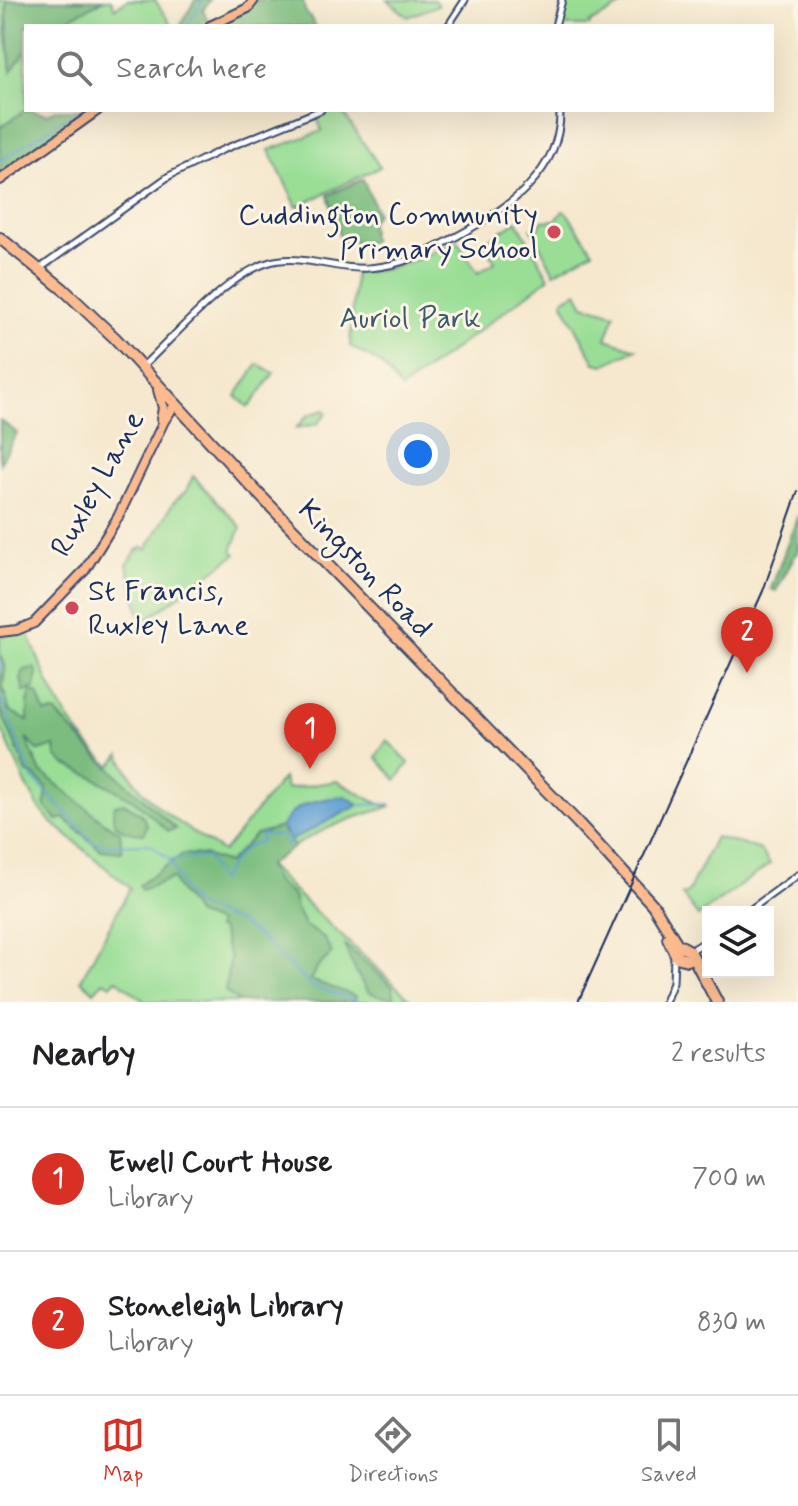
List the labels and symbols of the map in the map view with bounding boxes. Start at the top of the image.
place label: Cuddington Community Primary School [238,196,538,269]
marker: Cuddington Community Primary School [545,223,563,241]
park label: Auriol Park [339,299,481,338]
street label: Ruxley Lane [42,404,154,564]
your location [398,434,438,474]
street label: Kingston Road [288,491,441,648]
place label: St Francis, Ruxley Lane [88,572,249,645]
marker: St Francis, Ruxley Lane [63,599,81,617]
pin: 2 [721,607,773,673]
pin: 1 [284,703,336,769]

